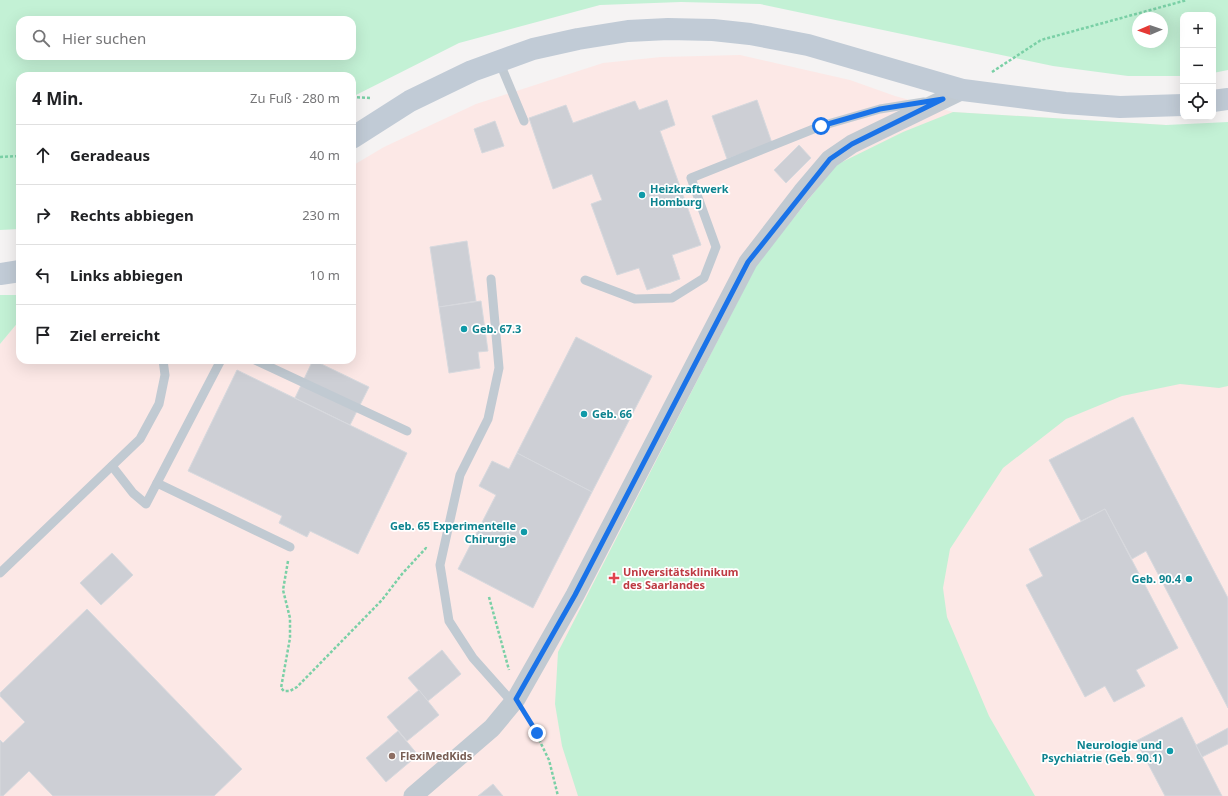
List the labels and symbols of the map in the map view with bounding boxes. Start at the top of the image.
north arrow [1132,12,1168,48]
route start [812,117,830,135]
place label: Heizkraftwerk Homburg [650,181,729,209]
marker: Heizkraftwerk Homburg [637,190,647,200]
place label: Geb. 67.3 [472,321,521,336]
marker: Geb. 67.3 [459,324,469,334]
place label: Geb. 66 [592,406,632,421]
marker: Geb. 66 [579,409,589,419]
place label: Geb. 65 Experimentelle Chirurgie [390,518,516,546]
marker: Geb. 65 Experimentelle Chirurgie [519,527,529,537]
place label: Universitätsklinikum des Saarlandes [623,564,739,592]
place label: Geb. 90.4 [1132,571,1182,586]
marker: Universitätsklinikum des Saarlandes [608,572,620,584]
marker: Geb. 90.4 [1184,574,1194,584]
route end [528,724,546,742]
place label: Neurologie und Psychiatrie (Geb. 90.1) [1041,737,1162,765]
marker: Neurologie und Psychiatrie (Geb. 90.1) [1165,746,1175,756]
place label: FlexiMedKids [400,748,473,763]
marker: FlexiMedKids [387,751,397,761]

